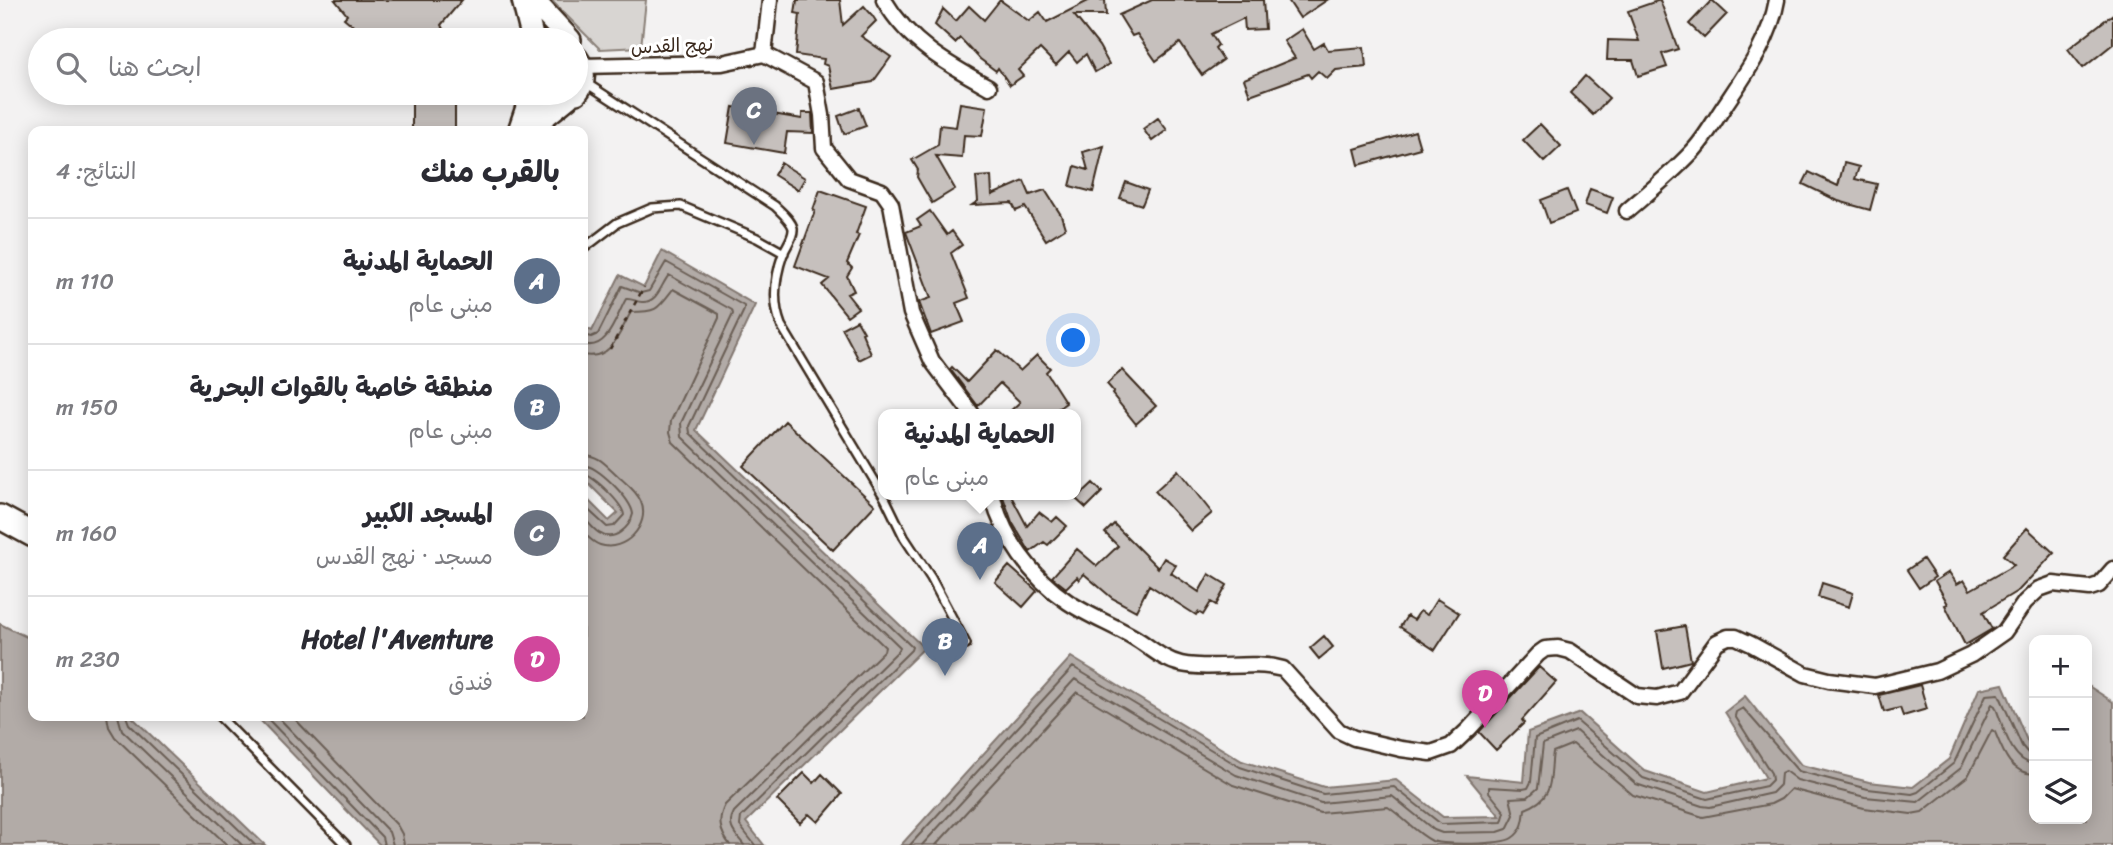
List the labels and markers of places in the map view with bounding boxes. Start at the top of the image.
pin: C [731,87,777,145]
pin: A [957,522,1003,580]
pin: B [922,618,968,676]
pin: D [1462,670,1508,728]

